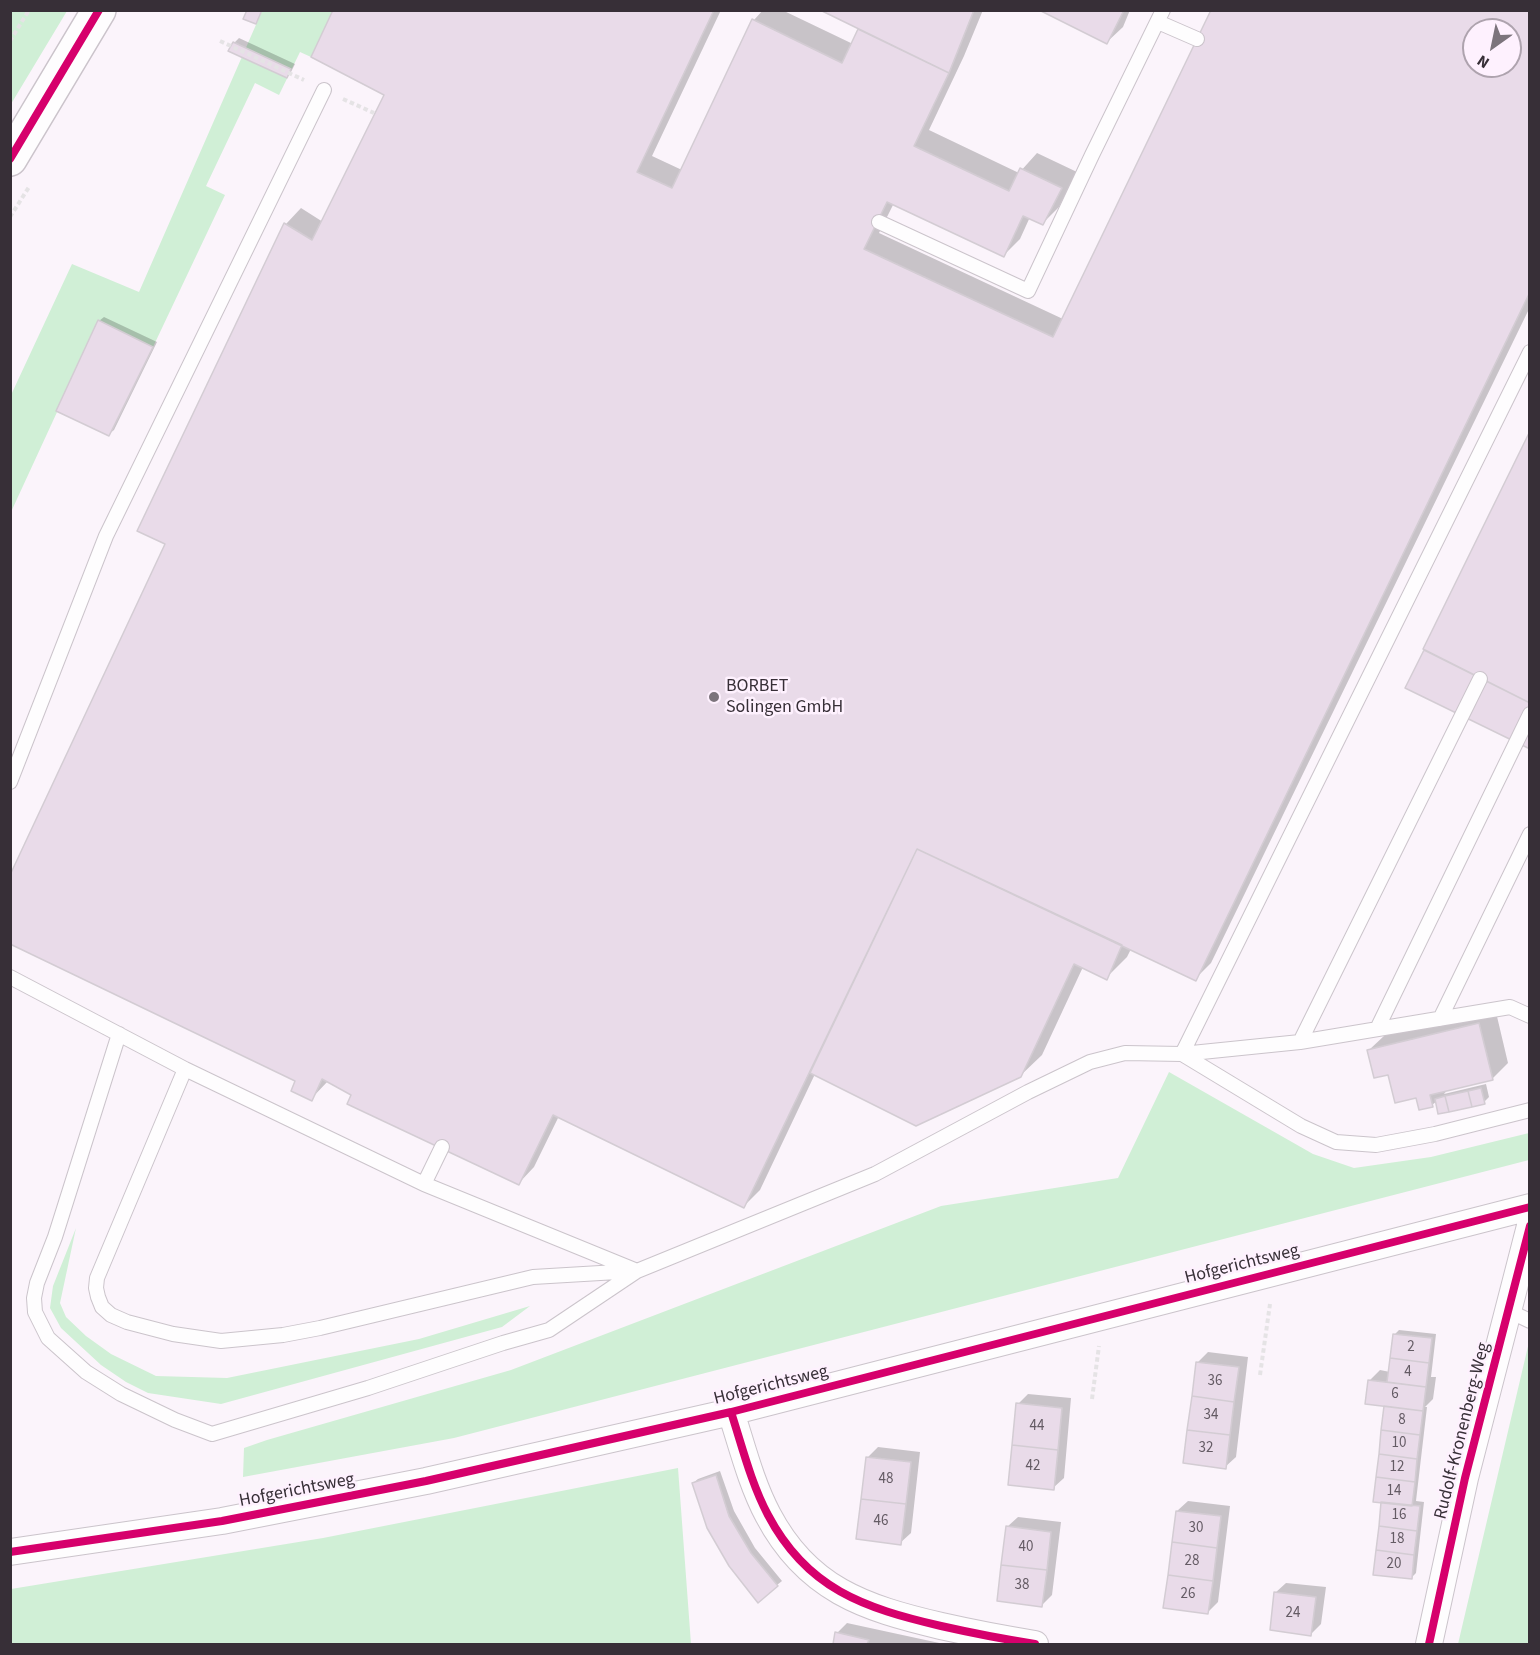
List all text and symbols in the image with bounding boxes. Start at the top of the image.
north arrow [1462,18,1522,78]
text: N [1473,49,1494,74]
place label: BORBET Solingen GmbH [726,676,843,718]
marker: BORBET Solingen GmbH [707,690,721,704]
street label: Hofgerichtsweg [1183,1240,1301,1290]
house number: 2 [1407,1339,1415,1357]
street label: Rudolf-Kronenberg-Weg [1431,1340,1495,1522]
street label: Hofgerichtsweg [712,1361,830,1411]
house number: 4 [1404,1364,1412,1382]
house number: 36 [1208,1373,1222,1391]
house number: 6 [1391,1386,1399,1404]
house number: 34 [1204,1407,1218,1425]
house number: 8 [1398,1412,1406,1430]
house number: 44 [1030,1418,1044,1436]
house number: 10 [1392,1435,1406,1453]
house number: 32 [1199,1440,1213,1458]
house number: 42 [1026,1458,1040,1476]
house number: 12 [1390,1459,1404,1477]
street label: Hofgerichtsweg [237,1469,357,1513]
house number: 48 [879,1471,893,1489]
house number: 14 [1387,1483,1401,1501]
house number: 16 [1392,1507,1406,1525]
house number: 46 [874,1513,888,1531]
house number: 30 [1189,1520,1203,1538]
house number: 18 [1390,1531,1404,1549]
house number: 40 [1019,1539,1033,1557]
house number: 28 [1185,1553,1199,1571]
house number: 20 [1387,1556,1401,1574]
house number: 38 [1015,1577,1029,1595]
house number: 26 [1181,1586,1195,1604]
house number: 24 [1286,1605,1300,1623]

